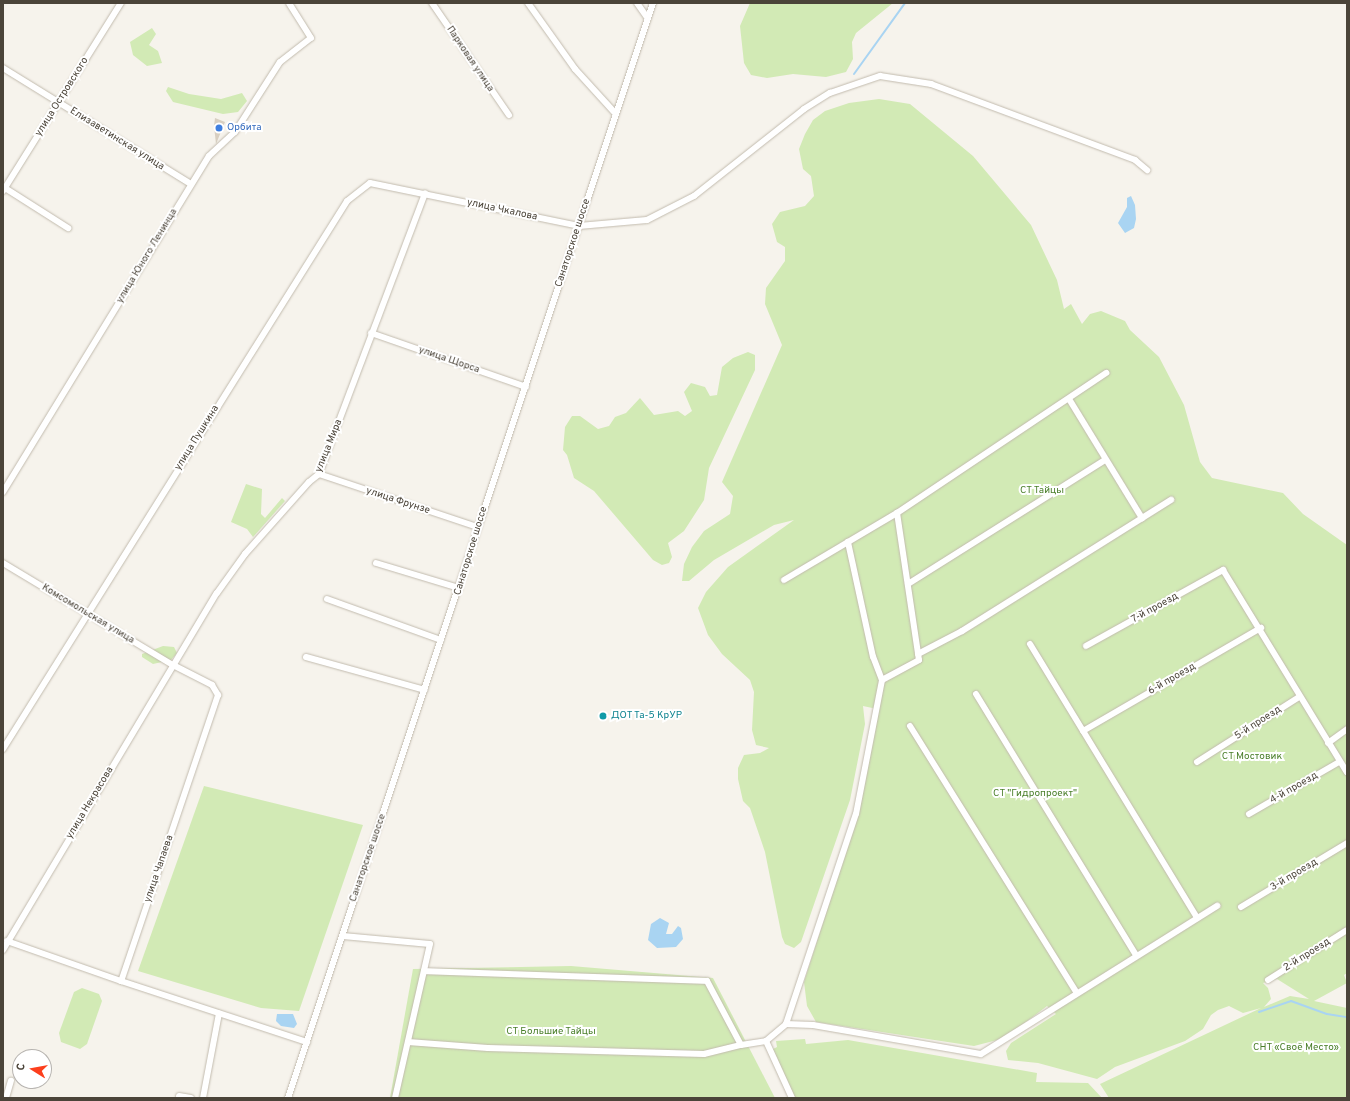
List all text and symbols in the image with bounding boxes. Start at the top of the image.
street label: Парковая улица [444,24,496,94]
street label: улица Островского [33,55,91,139]
street label: Елизаветинская улица [68,105,166,173]
place label: Орбита [227,122,261,134]
marker: Орбита [214,123,224,133]
street label: улица Чкалова [466,197,538,223]
street label: Санаторское шоссе [553,197,593,289]
street label: улица Юного Ленинца [114,207,180,305]
street label: улица Щорса [417,344,481,376]
street label: улица Пушкина [172,403,222,473]
street label: улица Мира [313,418,345,474]
street label: улица Фрунзе [364,485,432,517]
park label: СТ Тайцы [1019,485,1065,497]
street label: Санаторское шоссе [452,505,490,597]
street label: Комсомольская улица [39,582,137,646]
street label: 7-й проезд [1130,590,1180,626]
street label: 6-й проезд [1146,661,1198,697]
street label: 5-й проезд [1232,703,1284,743]
place label: ДОТ Та-5 КрУР [611,710,683,722]
marker: ДОТ Та-5 КрУР [598,711,608,721]
park label: СТ Мостовик [1222,751,1282,763]
street label: улица Некрасова [64,765,116,841]
street label: 4-й проезд [1268,770,1320,806]
park label: СТ "Гидропроект" [993,788,1077,800]
street label: Санаторское шоссе [347,812,389,904]
street label: улица Чапаева [142,834,176,904]
street label: 3-й проезд [1268,856,1320,894]
street label: 2-й проезд [1281,936,1333,974]
park label: СТ Большие Тайцы [506,1026,596,1038]
park label: СНТ «Своё Место» [1253,1042,1339,1054]
north arrow [12,1049,52,1089]
text: С [14,1062,29,1072]

